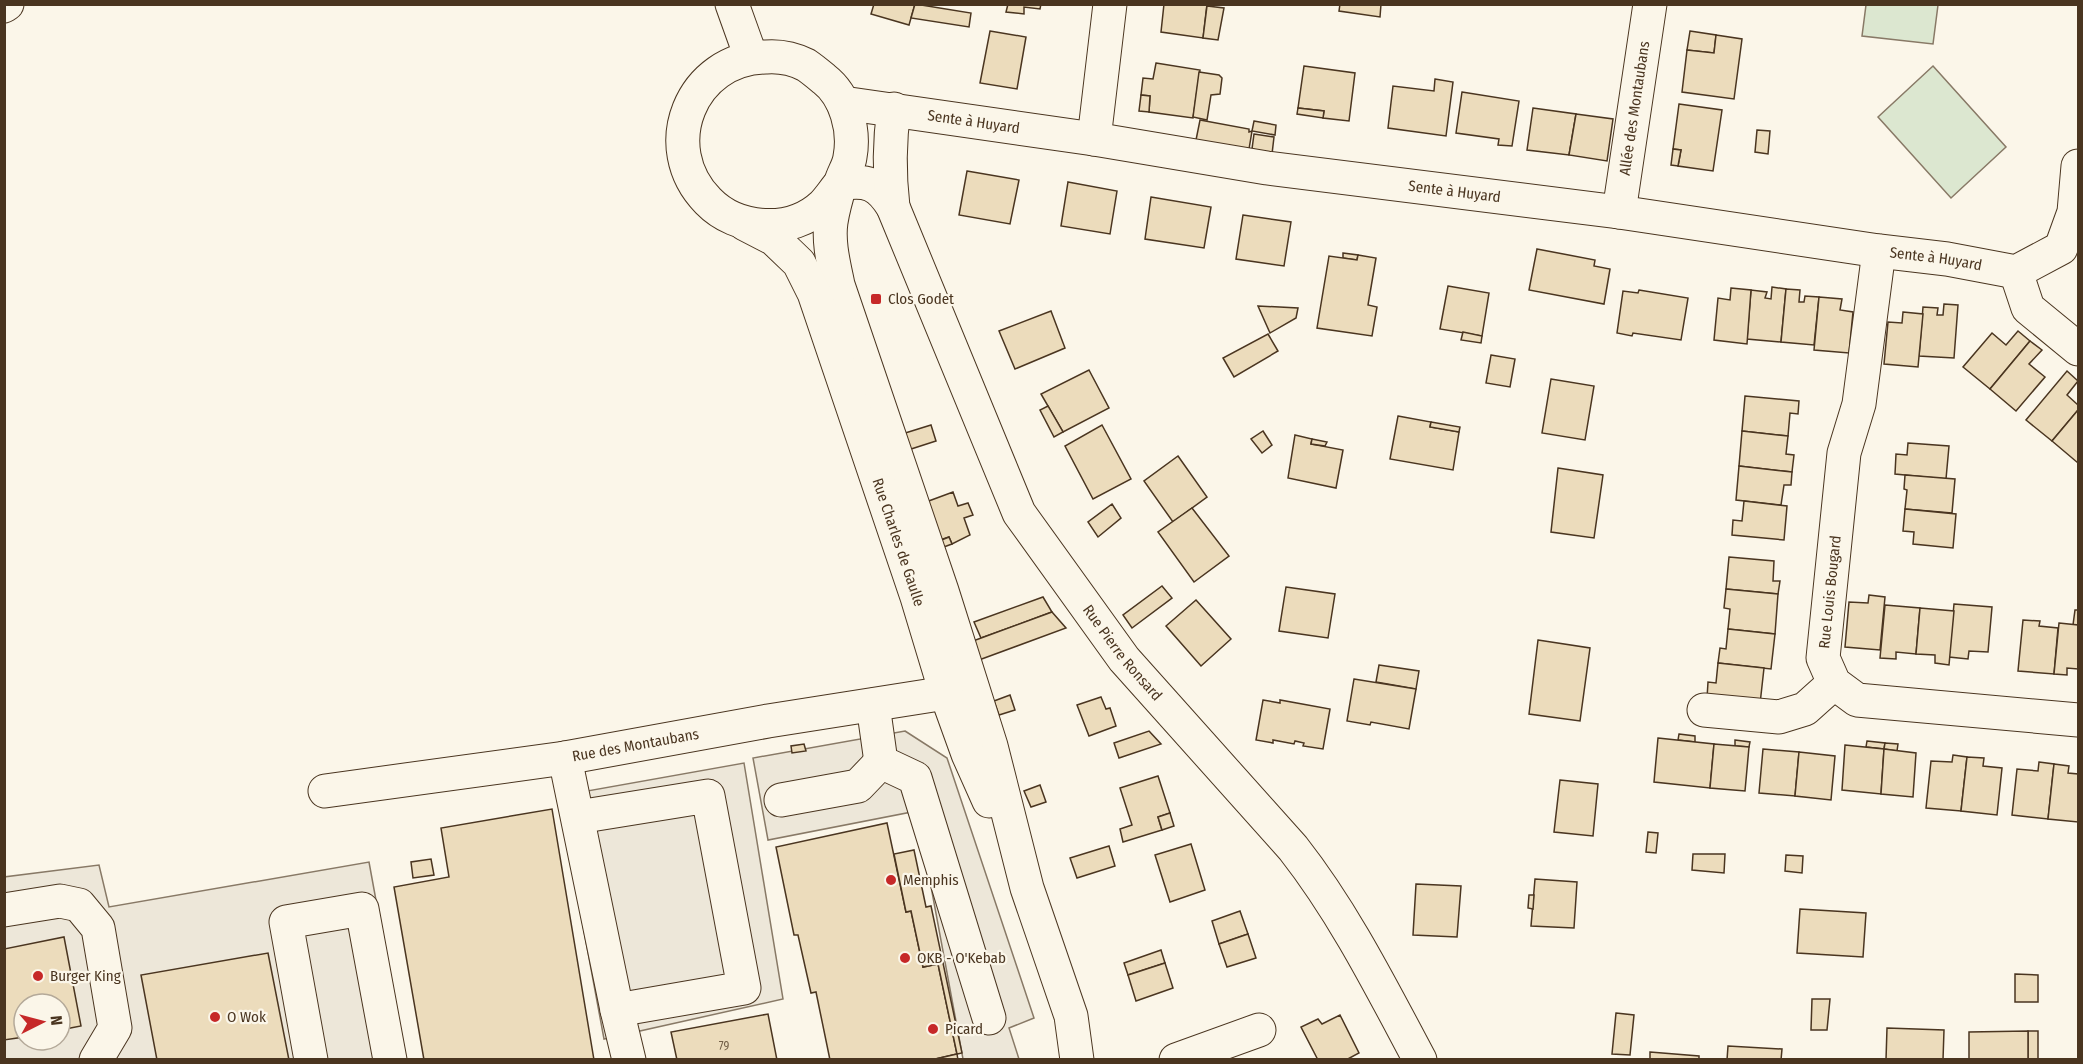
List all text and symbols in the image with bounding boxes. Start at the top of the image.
street label: Allée des Montaubans [1616,40,1653,177]
street label: Sente à Huyard [926,106,1021,137]
street label: Sente à Huyard [1407,177,1502,206]
street label: Sente à Huyard [1889,243,1983,274]
place label: Clos Godet [888,290,954,308]
marker: Clos Godet [869,292,883,306]
street label: Rue Charles de Gaulle [868,476,928,609]
street label: Rue Louis Bougard [1815,535,1845,649]
street label: Rue Pierre Ronsard [1079,601,1166,704]
street label: Rue des Montaubans [571,725,700,766]
place label: Memphis [903,871,959,889]
marker: Memphis [884,873,898,887]
place label: OKB - O'Kebab [917,949,1006,967]
marker: OKB - O'Kebab [898,951,912,965]
place label: Burger King [50,967,121,985]
marker: Burger King [31,969,45,983]
north arrow [12,992,72,1052]
place label: O Wok [227,1008,266,1026]
marker: O Wok [208,1010,222,1024]
text: N [46,1015,66,1026]
place label: Picard [945,1020,983,1038]
marker: Picard [926,1022,940,1036]
house number: 79 [719,1039,729,1053]

